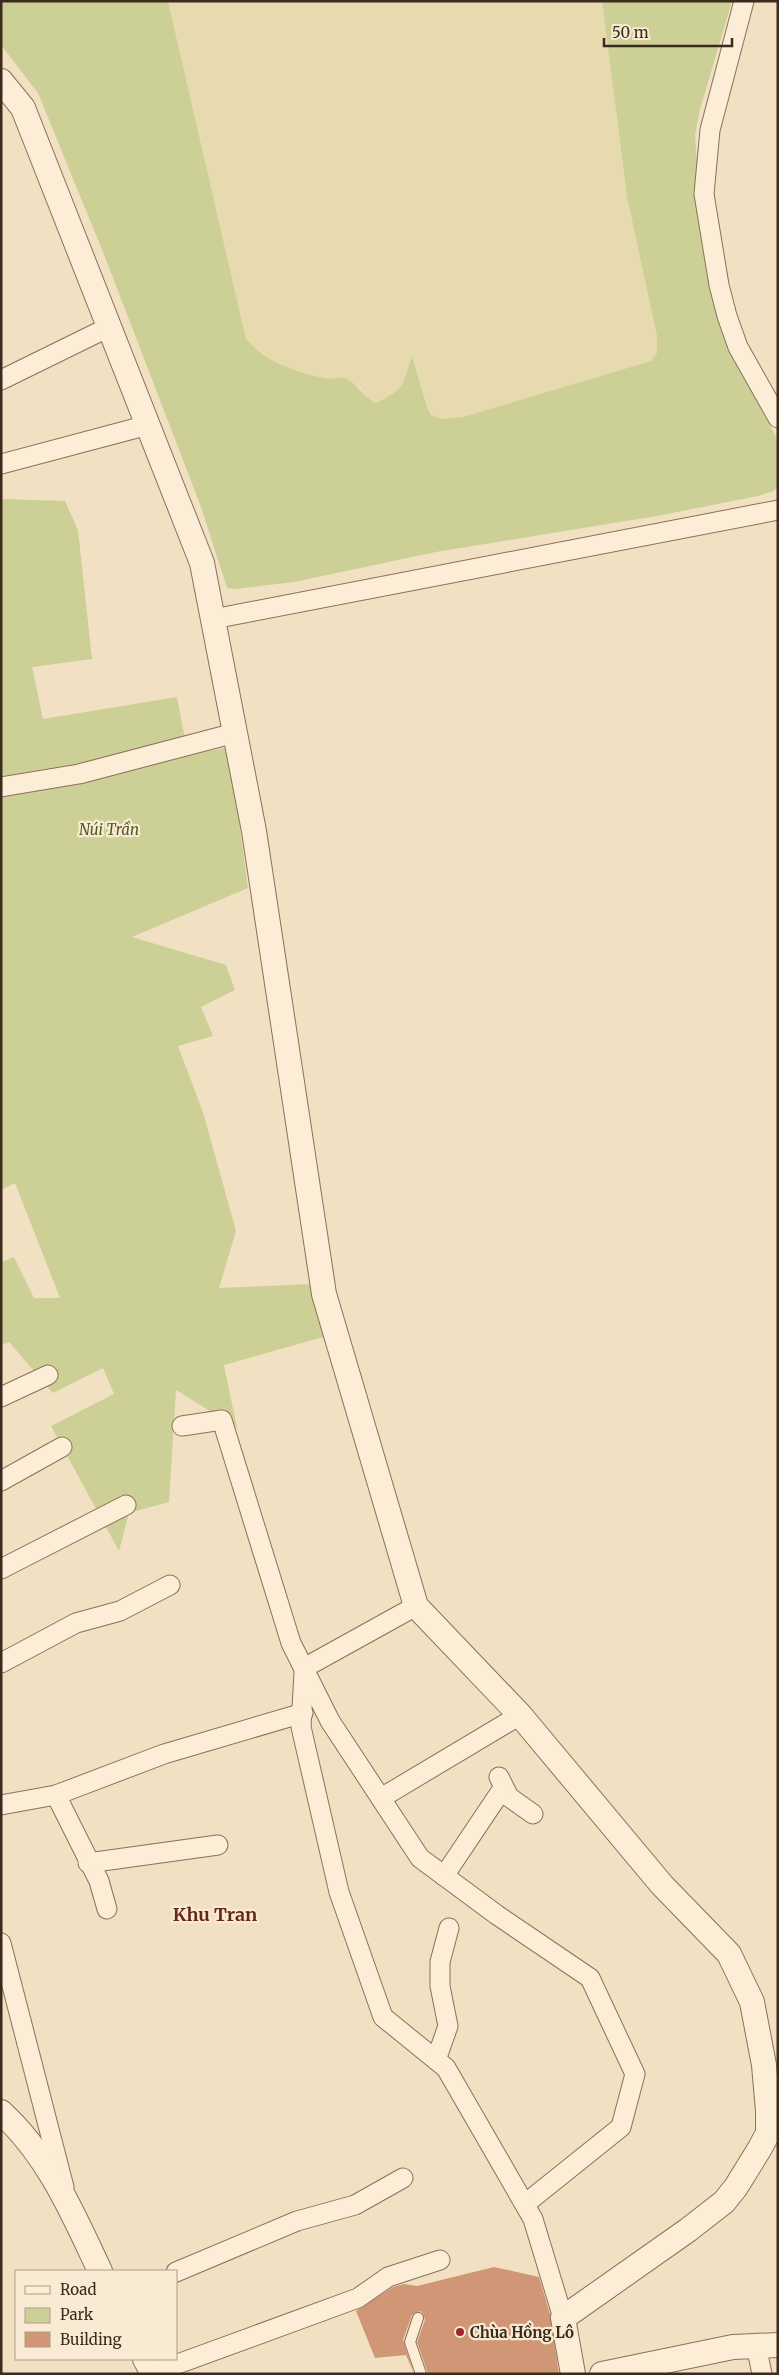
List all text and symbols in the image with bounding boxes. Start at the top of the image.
scale bar [604,15,732,47]
text: 50 m [612,23,649,42]
park label: Núi Trần [79,820,139,839]
district label: Khu Tran [173,1903,257,1926]
legend [15,2270,178,2360]
text: Road [60,2280,96,2299]
text: Park [60,2305,94,2324]
place label: Chùa Hồng Lô [470,2322,574,2342]
marker: Chùa Hồng Lô [454,2326,466,2338]
text: Building [60,2330,122,2349]

